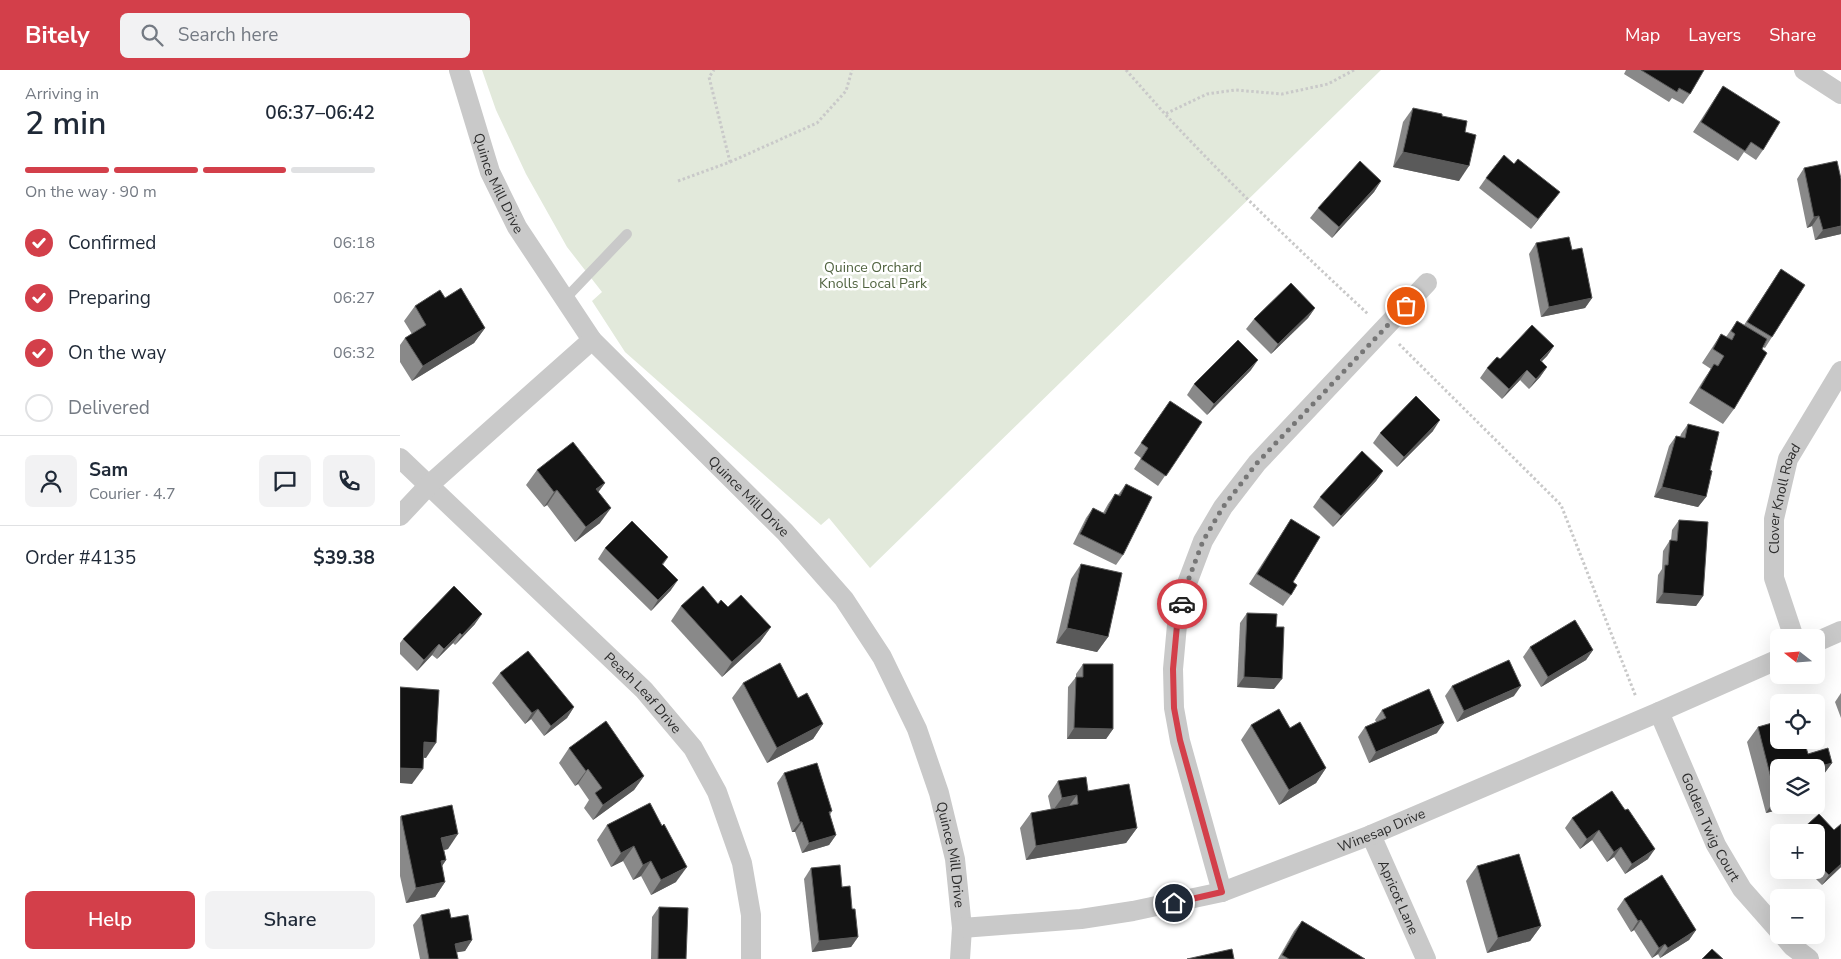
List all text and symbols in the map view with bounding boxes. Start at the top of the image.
search box [120,13,470,58]
text: Bitely [25,19,90,51]
icon: search [138,21,166,49]
text: Search here [178,22,278,48]
text: Map [1625,23,1660,47]
text: Layers [1688,23,1741,47]
text: Share [1769,23,1816,47]
text: Arriving in [25,83,99,105]
text: 06:37–06:42 [265,100,375,126]
text: 2 min [25,102,107,145]
street label: Quince Mill Drive [469,131,528,237]
text: On the way · 90 m [25,181,157,203]
icon: check [25,229,53,257]
text: Confirmed [68,230,156,256]
text: 06:18 [333,232,375,254]
park label: Quince Orchard Knolls Local Park [819,258,928,293]
icon: check [25,284,53,312]
text: Preparing [68,285,151,311]
pin [1385,285,1427,327]
text: 06:27 [333,287,375,309]
icon: bag [1392,292,1420,320]
icon: check [25,339,53,367]
text: On the way [68,340,166,366]
text: 06:32 [333,342,375,364]
text: Delivered [68,395,150,421]
street label: Clover Knoll Road [1765,440,1805,554]
street label: Quince Mill Drive [704,452,794,541]
button: person [25,455,77,507]
button: chat [259,455,311,507]
button: phone [323,455,375,507]
text: Sam [89,457,128,483]
text: Courier · 4.7 [89,483,175,505]
text: Order #4135 [25,545,136,571]
text: $39.38 [313,545,375,571]
courier [1157,579,1207,629]
icon: car [1168,590,1196,618]
north arrow [1770,629,1825,684]
map controls [1770,629,1825,944]
street label: Peach Leaf Drive [600,648,686,738]
button: locate [1770,694,1825,749]
button: layers [1770,759,1825,814]
street label: Golden Twig Court [1676,770,1744,885]
street label: Quince Mill Drive [931,800,969,909]
street label: Winesap Drive [1335,804,1428,857]
button: + [1770,824,1825,879]
street label: Apricot Lane [1373,857,1423,938]
pin [1153,882,1195,924]
icon: home [1160,889,1188,917]
button: − [1770,889,1825,944]
button: Help [25,891,195,949]
button: Share [205,891,375,949]

